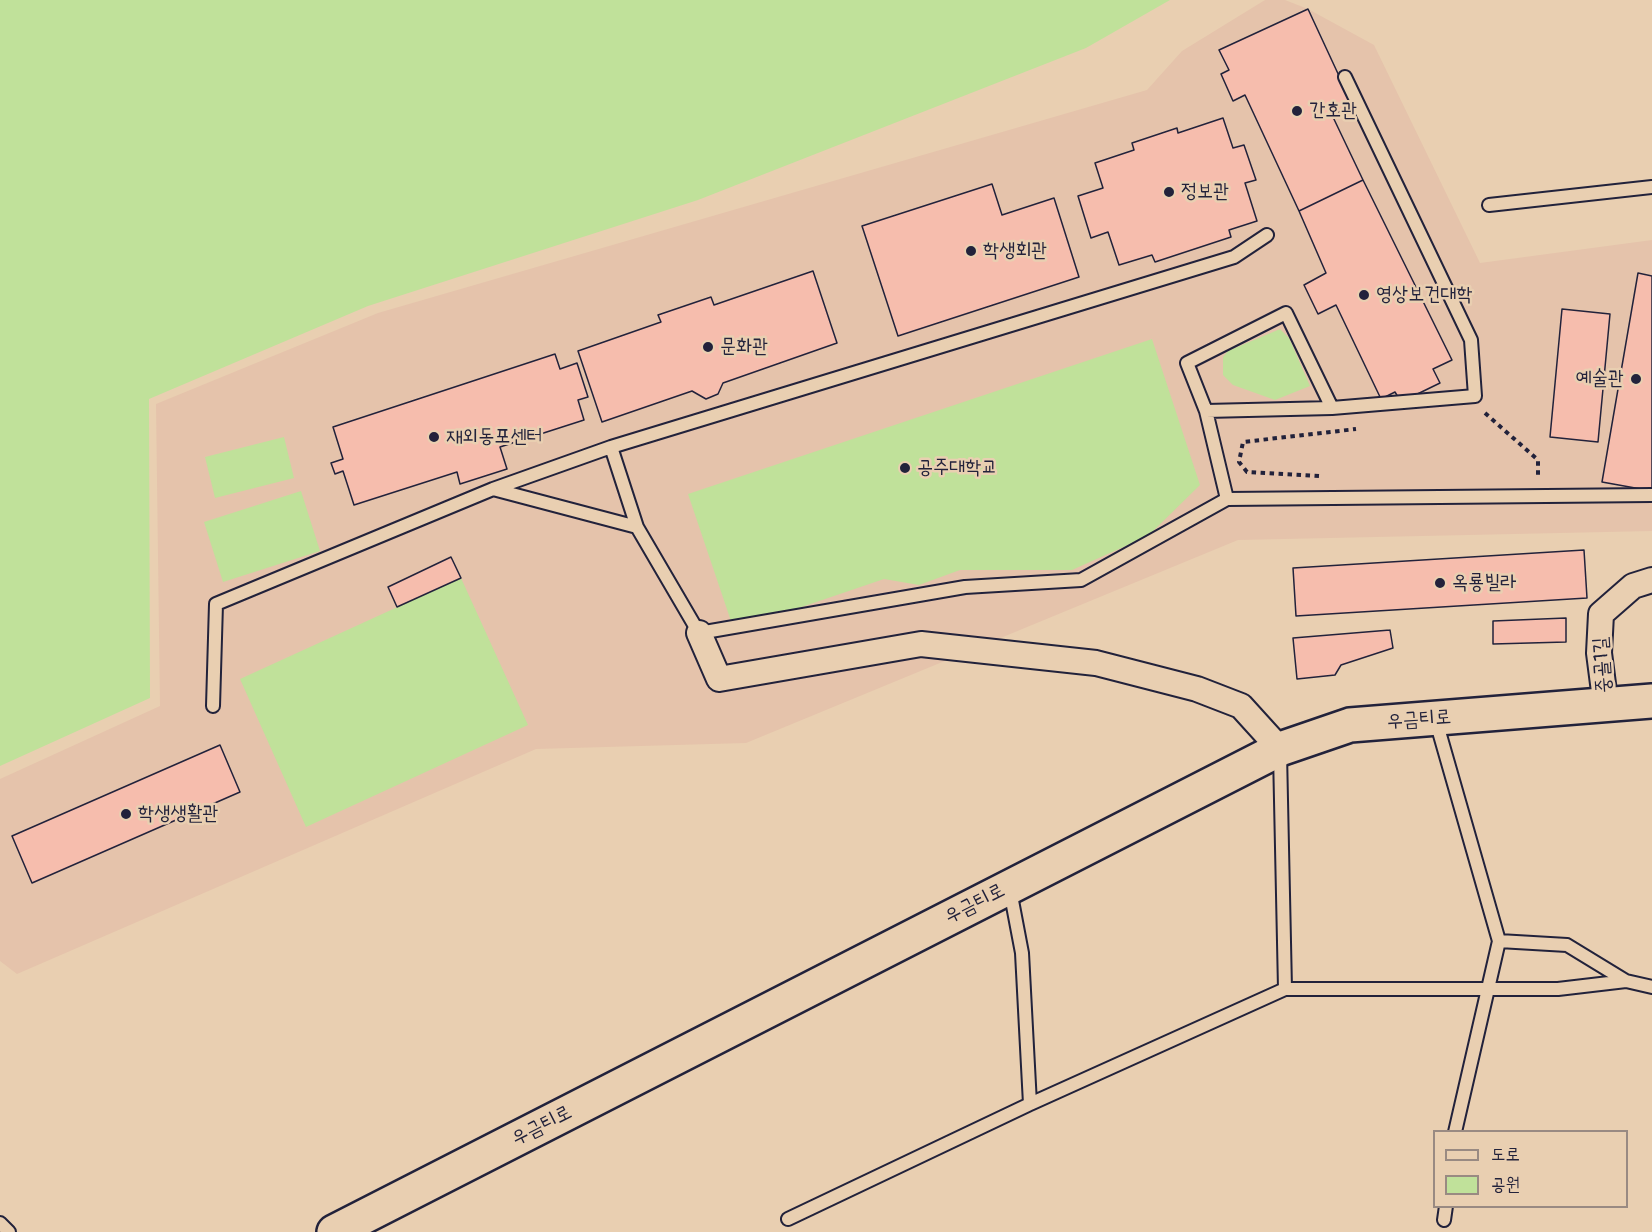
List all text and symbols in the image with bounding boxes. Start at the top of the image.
place label: 간호관 [1309,99,1357,123]
marker: 간호관 [1290,104,1304,118]
place label: 정보관 [1181,180,1229,204]
marker: 정보관 [1162,185,1176,199]
place label: 학생회관 [983,239,1047,263]
marker: 학생회관 [964,244,978,258]
place label: 영상보건대학 [1376,283,1473,307]
marker: 영상보건대학 [1357,288,1371,302]
place label: 문화관 [720,335,768,359]
marker: 문화관 [701,340,715,354]
place label: 예술관 [1576,367,1624,391]
marker: 예술관 [1629,372,1643,386]
place label: 재외동포센터 [446,425,543,449]
marker: 재외동포센터 [427,430,441,444]
place label: 공주대학교 [917,456,997,480]
marker: 공주대학교 [898,461,912,475]
place label: 옥룡빌라 [1452,571,1516,595]
marker: 옥룡빌라 [1433,576,1447,590]
street label: 중골1길 [1589,636,1617,694]
street label: 우금티로 [1386,706,1452,734]
place label: 학생생활관 [138,802,218,826]
marker: 학생생활관 [119,807,133,821]
street label: 우금티로 [941,879,1009,929]
street label: 우금티로 [508,1101,576,1151]
legend [1433,1130,1628,1208]
text: 도로 [1491,1143,1520,1166]
text: 공원 [1491,1173,1520,1196]

